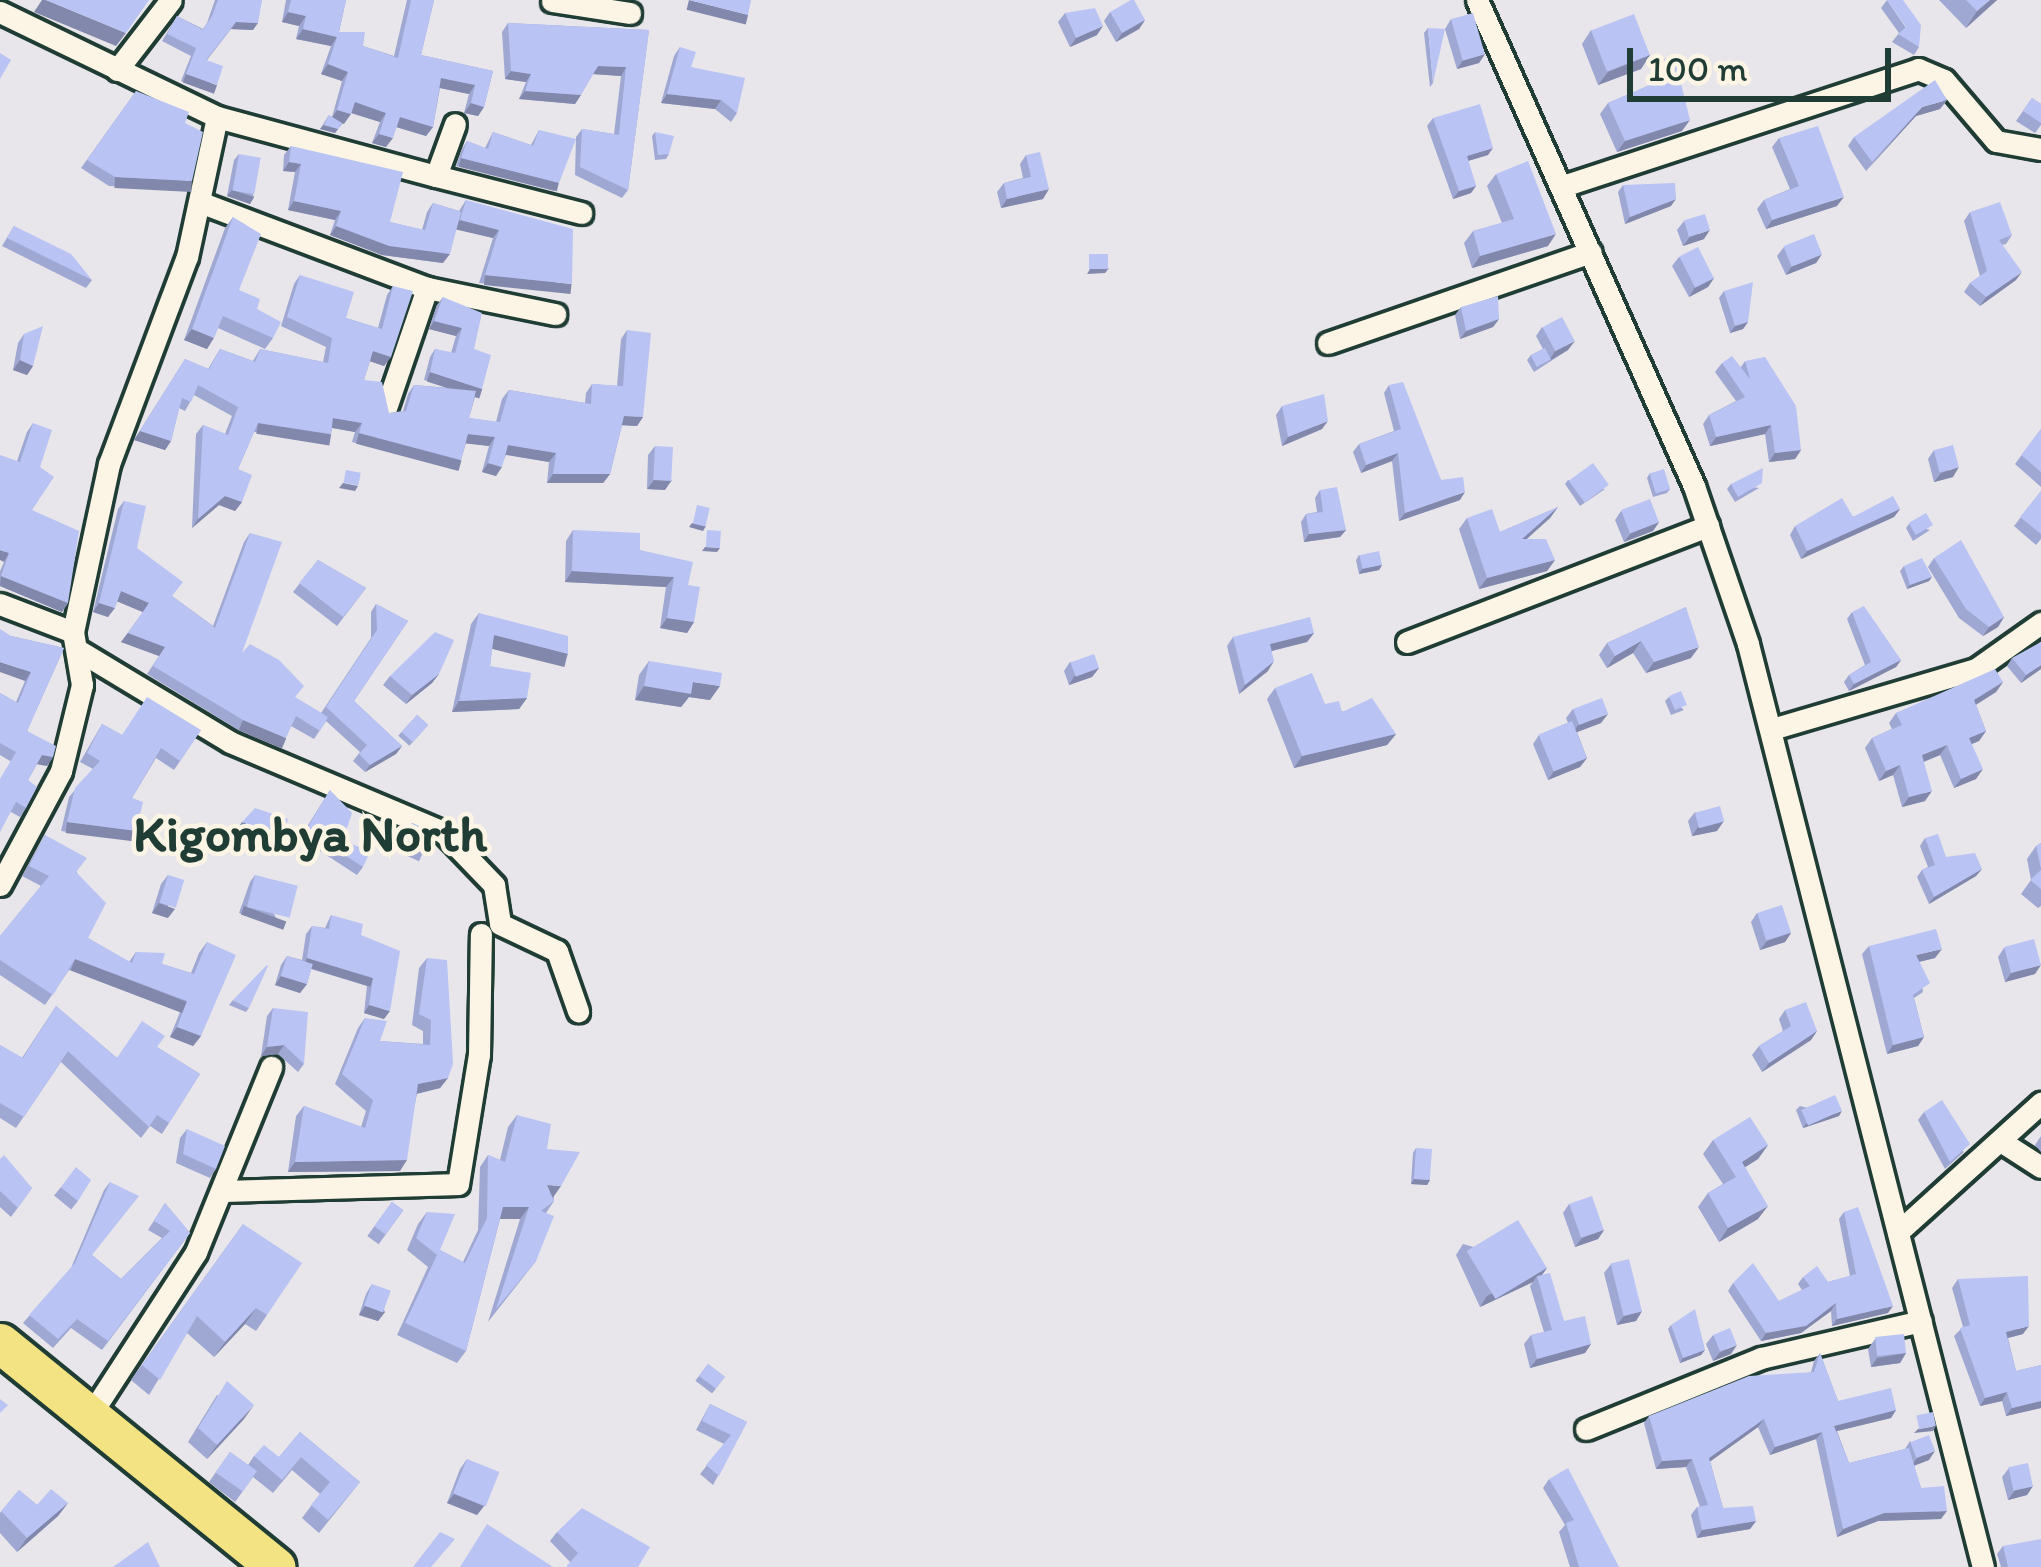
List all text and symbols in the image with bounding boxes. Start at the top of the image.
scale bar [1633,24,1897,98]
text: 100 m [1648,47,1747,90]
district label: Kigombya North [133,803,487,865]

